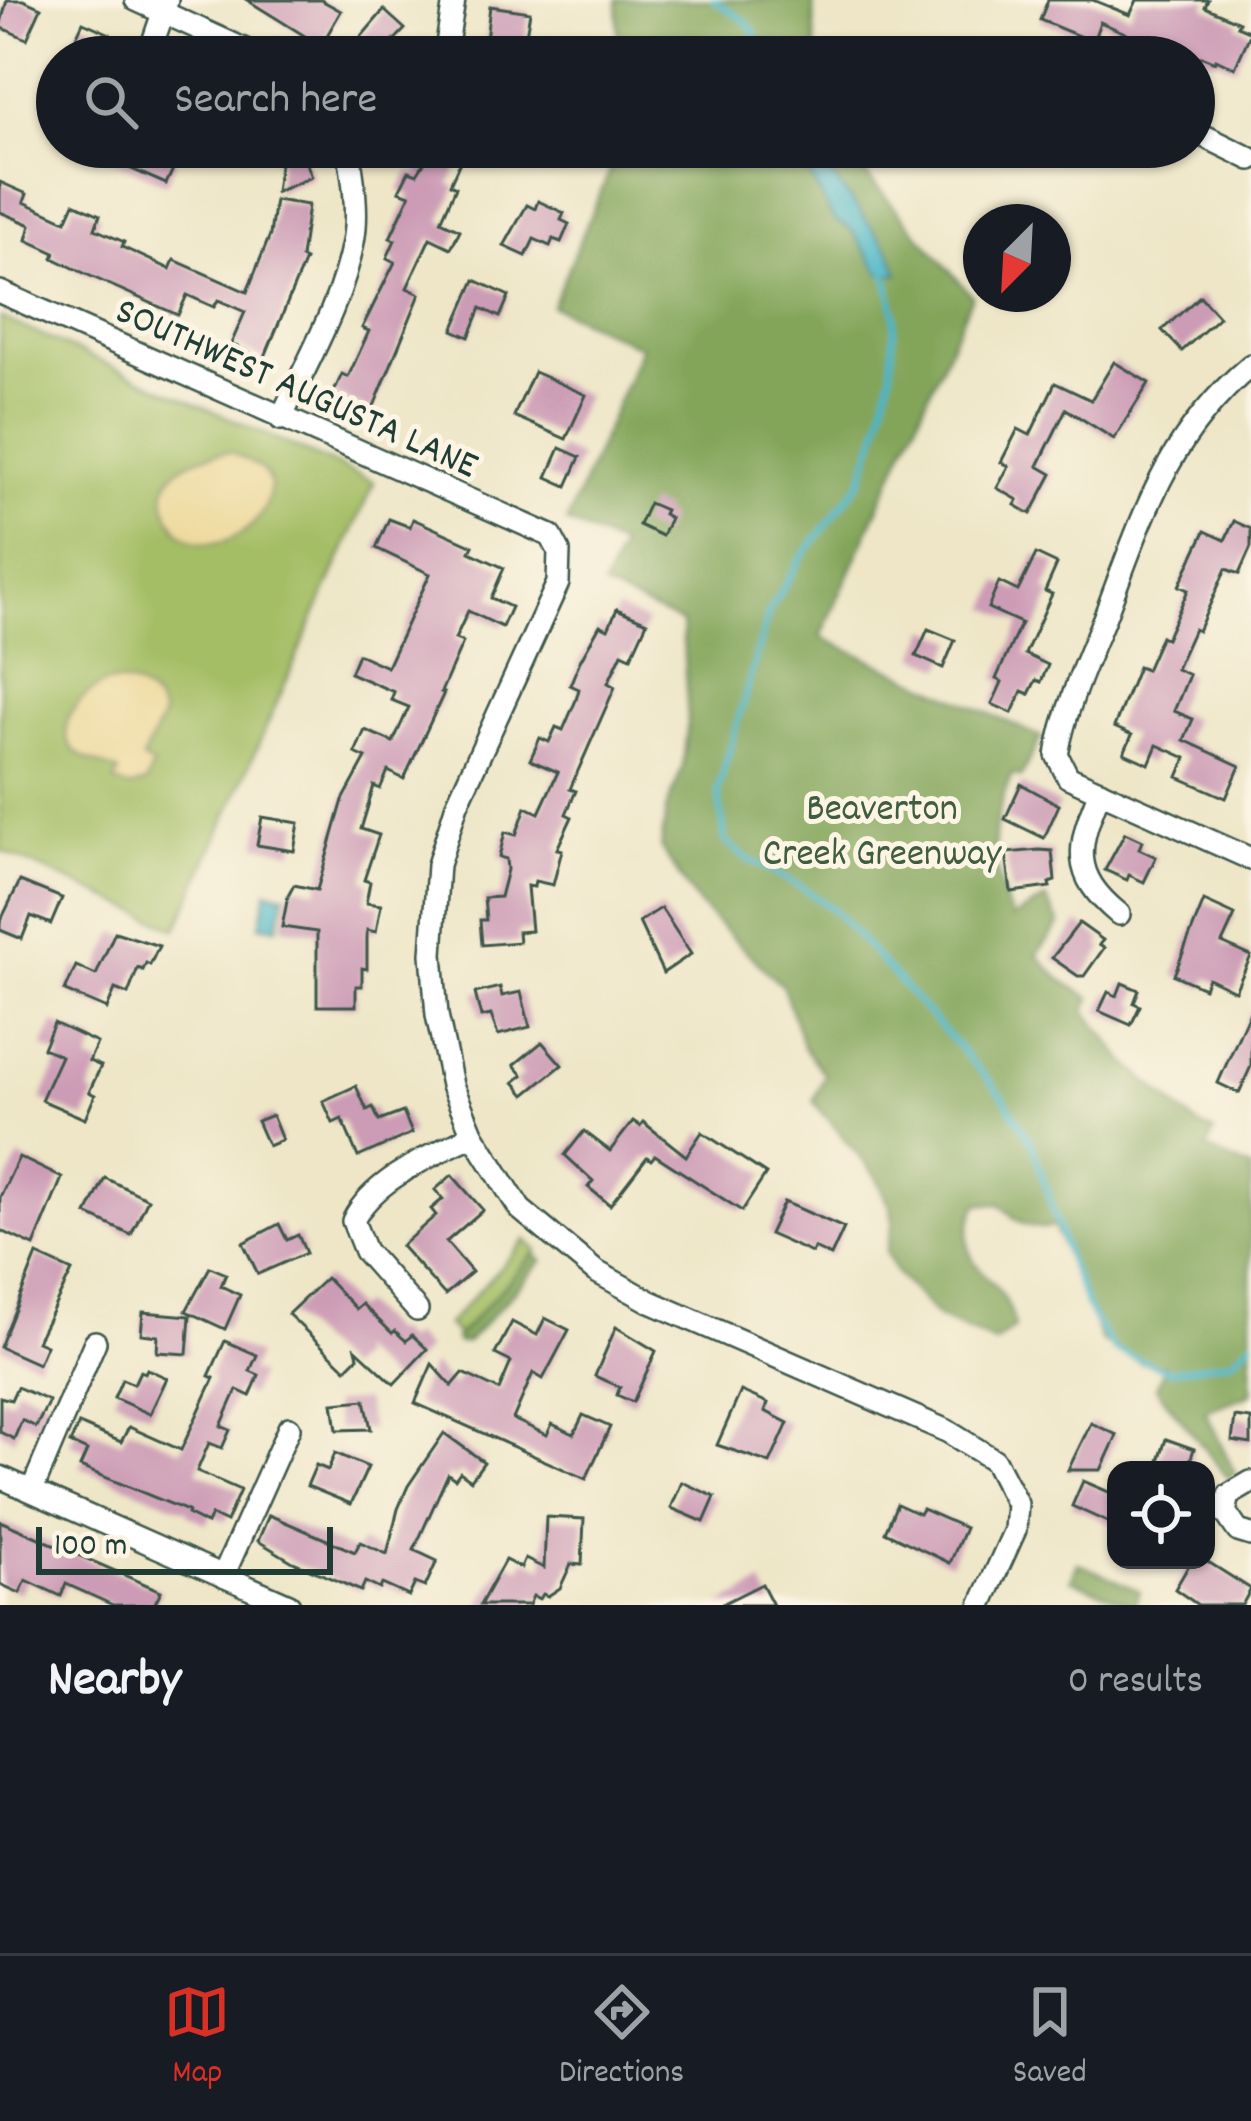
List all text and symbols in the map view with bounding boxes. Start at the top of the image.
search box [36,36,1215,168]
icon: search [78,69,144,135]
text: Search here [174,70,377,134]
north arrow [963,204,1071,312]
street label: SOUTHWEST AUGUSTA LANE [105,286,486,496]
park label: Beaverton Creek Greenway [763,784,1003,884]
map controls [1107,1461,1215,1569]
button: locate [1107,1461,1215,1569]
scale bar [36,1521,333,1574]
text: 100 m [54,1524,127,1571]
text: Nearby [48,1647,181,1719]
text: 0 results [1068,1656,1203,1711]
tab: Map [164,1979,230,2098]
tab: Directions [559,1979,684,2098]
tab: Saved [1013,1979,1087,2098]

